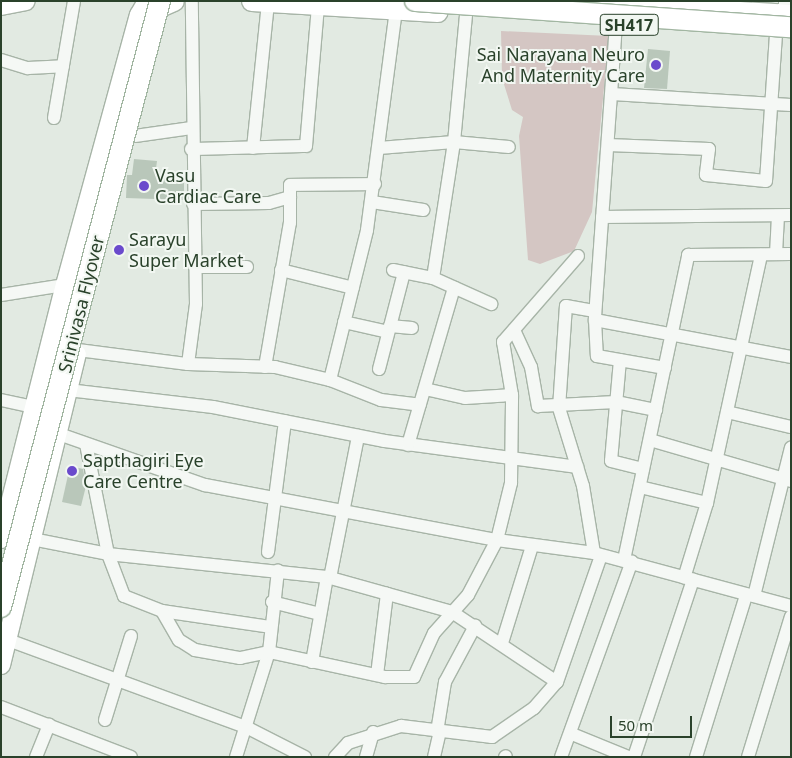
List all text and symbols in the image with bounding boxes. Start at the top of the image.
road number: SH417 [599,12,659,38]
place label: Sai Narayana Neuro And Maternity Care [477,44,645,86]
marker: Sai Narayana Neuro And Maternity Care [649,58,663,72]
place label: Vasu Cardiac Care [155,165,261,208]
marker: Vasu Cardiac Care [137,179,151,193]
place label: Sarayu Super Market [129,229,243,272]
street label: Srinivasa Flyover [53,233,109,375]
marker: Sarayu Super Market [113,244,125,256]
place label: Sapthagiri Eye Care Centre [83,450,204,492]
marker: Sapthagiri Eye Care Centre [65,464,79,478]
scale bar [612,706,694,738]
text: 50 m [618,715,653,735]

